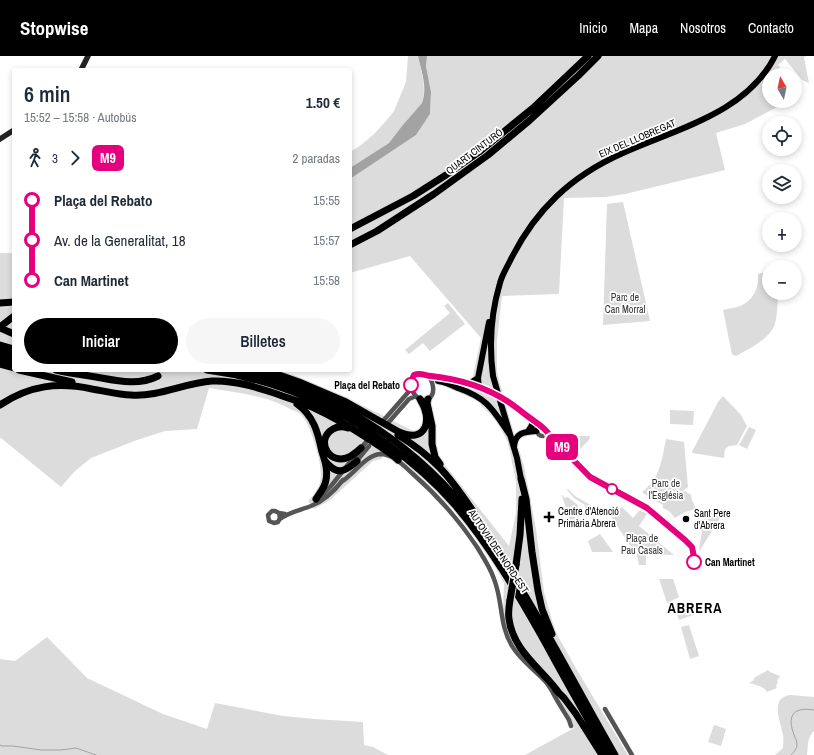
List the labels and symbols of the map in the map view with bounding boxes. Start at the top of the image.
north arrow [762,68,802,108]
street label: EIX DEL LLOBREGAT [597,116,678,160]
street label: QUART CINTURÓ [443,126,505,177]
park label: Parc de Can Morral [605,291,645,316]
marker: Plaça del Rebato [403,377,419,393]
place label: Plaça del Rebato [334,379,400,392]
line badge: M9 [544,434,580,460]
park label: Parc de l'Església [649,477,684,502]
unlabelled marker [606,483,618,495]
place label: Centre d'Atenció Primària Abrera [558,505,619,530]
street label: AUTOVIA DEL NORD-EST [465,506,532,596]
place label: Sant Pere d'Abrera [694,507,731,532]
marker: Centre d'Atenció Primària Abrera [543,511,555,523]
marker: Sant Pere d'Abrera [681,514,691,524]
park label: Plaça de Pau Casals [621,532,663,557]
marker: Can Martinet [686,554,702,570]
place label: Can Martinet [705,556,755,569]
district label: ABRERA [667,599,723,617]

